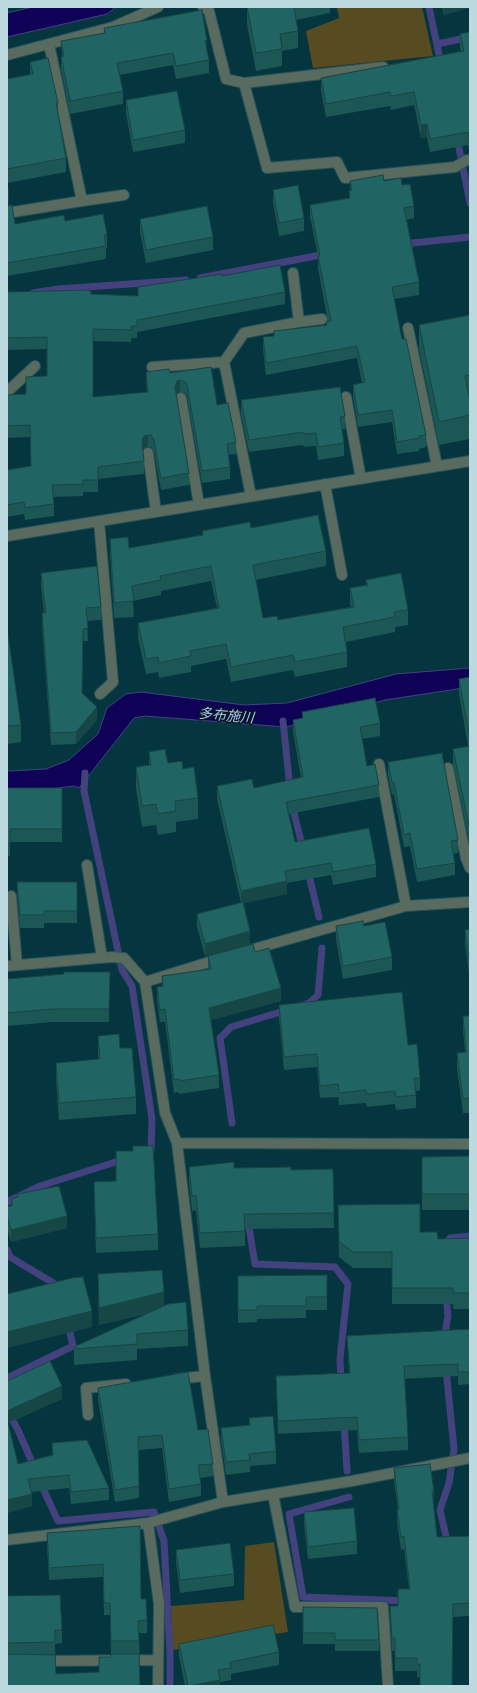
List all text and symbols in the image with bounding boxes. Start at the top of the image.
water label: 多布施川 [197,705,255,727]

